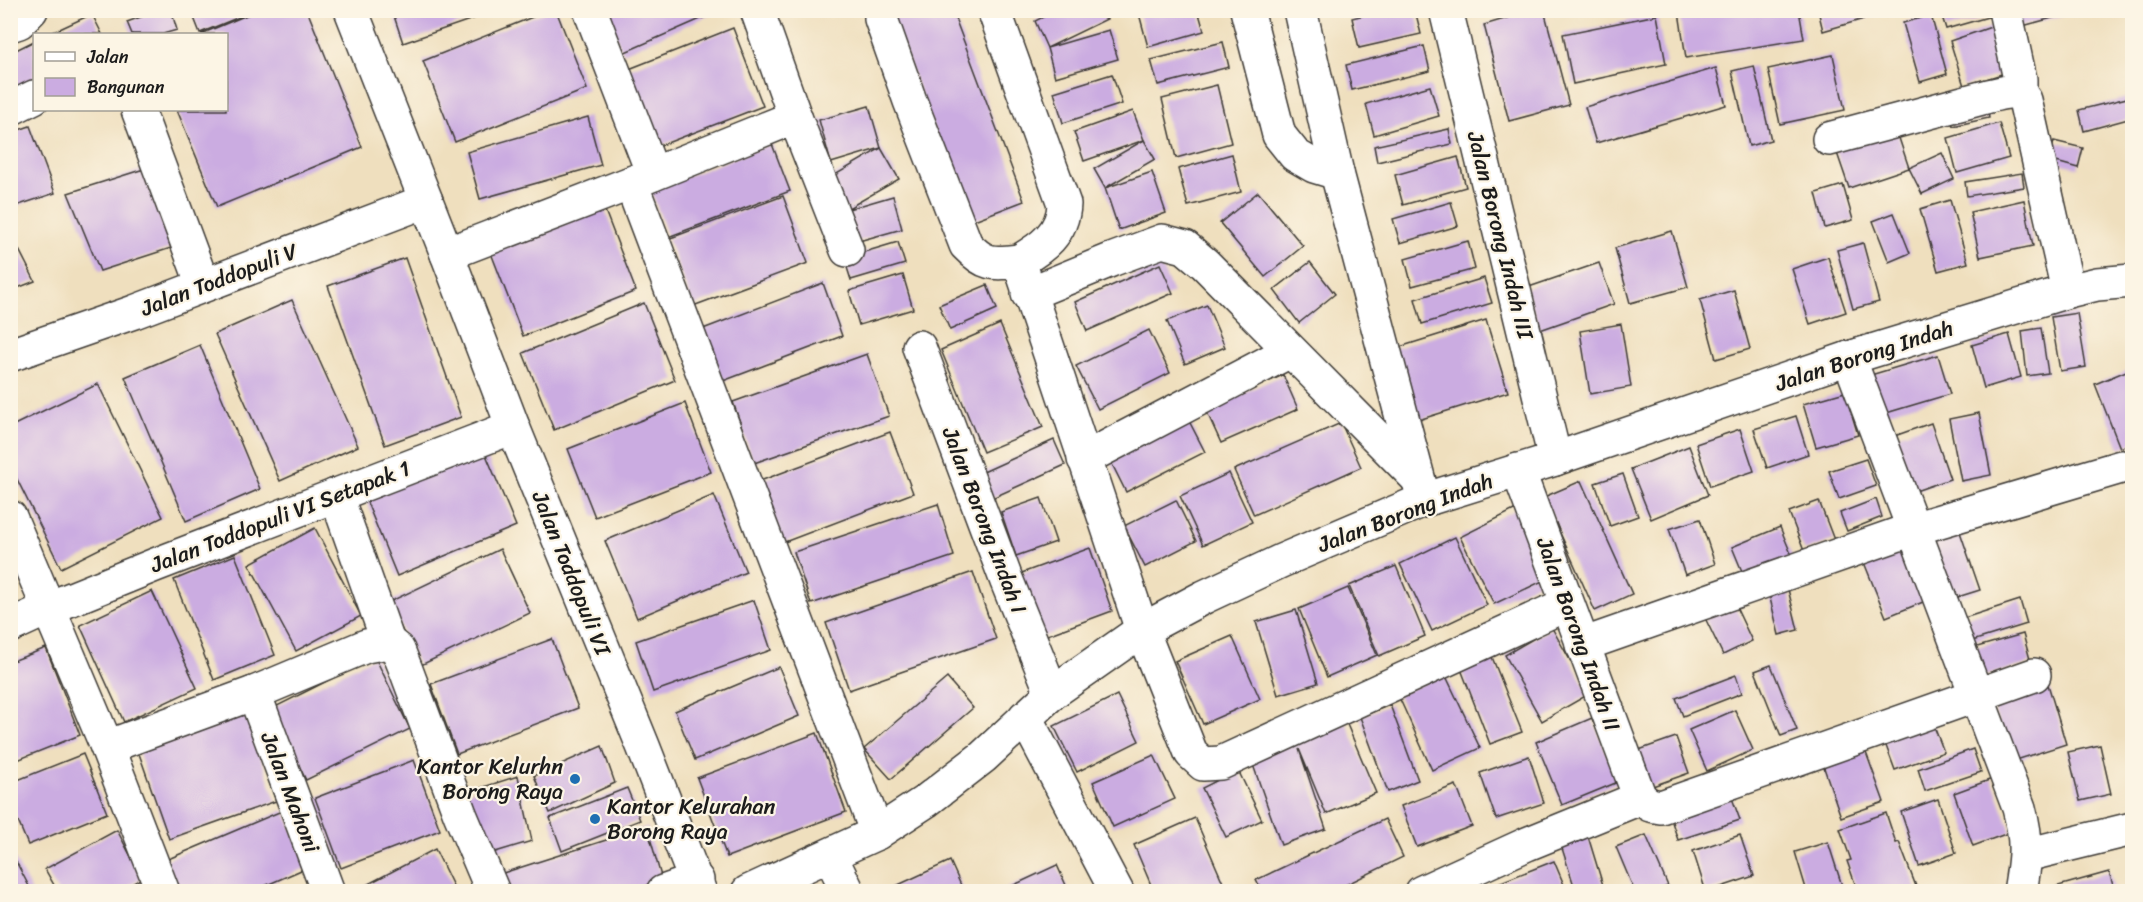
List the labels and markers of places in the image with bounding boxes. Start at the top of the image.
place label: Kantor Kelurhn Borong Raya [417,747,563,811]
marker: Kantor Kelurhn Borong Raya [568,772,582,786]
place label: Kantor Kelurahan Borong Raya [607,787,775,851]
marker: Kantor Kelurahan Borong Raya [588,812,602,826]

